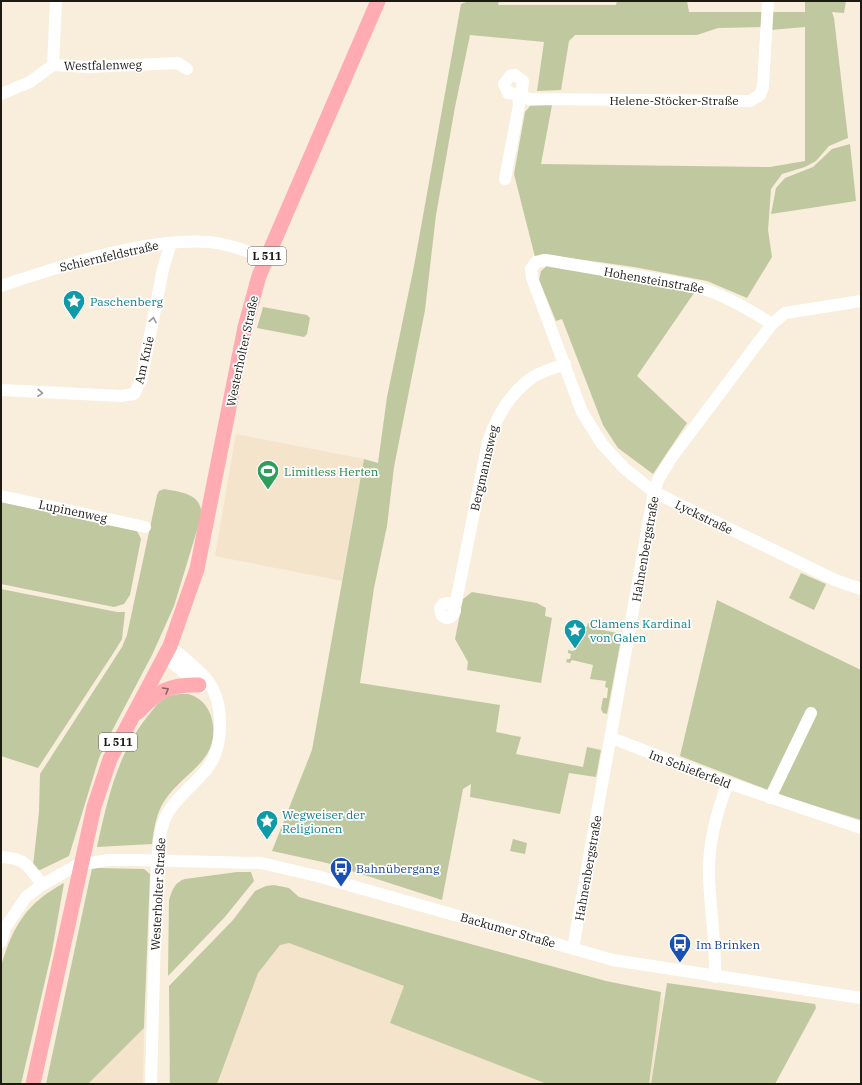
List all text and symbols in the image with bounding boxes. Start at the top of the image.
street label: Westfalenweg [64,57,143,73]
street label: Helene-Stöcker-Straße [609,93,739,108]
street label: Schiernfeldstraße [58,237,160,275]
road number: L 511 [248,247,286,265]
street label: Hohensteinstraße [603,264,705,296]
place icon: Paschenberg [61,288,87,321]
place label: Paschenberg [90,294,164,309]
street label: Westerholter Straße [223,294,261,408]
one-way arrow [149,316,157,323]
street label: Am Knie [131,335,157,385]
one-way arrow [37,389,43,398]
street label: Bergmannsweg [467,423,501,512]
sports icon: Limitless Herten [255,458,281,491]
place label: Limitless Herten [284,464,379,479]
street label: Hahnenbergstraße [628,495,662,603]
street label: Lupinenweg [37,496,109,526]
street label: Lyckstraße [673,497,735,537]
place label: Clamens Kardinal von Galen [590,616,692,645]
place icon: Clamens Kardinal von Galen [562,617,588,650]
one-way arrow [162,687,169,694]
road number: L 511 [99,733,137,751]
street label: Im Schieferfeld [647,746,733,792]
place label: Wegweiser der Religionen [282,807,366,836]
place icon: Wegweiser der Religionen [254,808,280,841]
street label: Hahnenbergstraße [571,814,605,922]
street label: Westerholter Straße [148,837,168,951]
bus stop icon: Bahnübergang [328,855,354,888]
place label: Bahnübergang [356,861,440,876]
street label: Backumer Straße [459,909,557,951]
bus stop icon: Im Brinken [667,931,693,964]
place label: Im Brinken [696,937,760,952]

